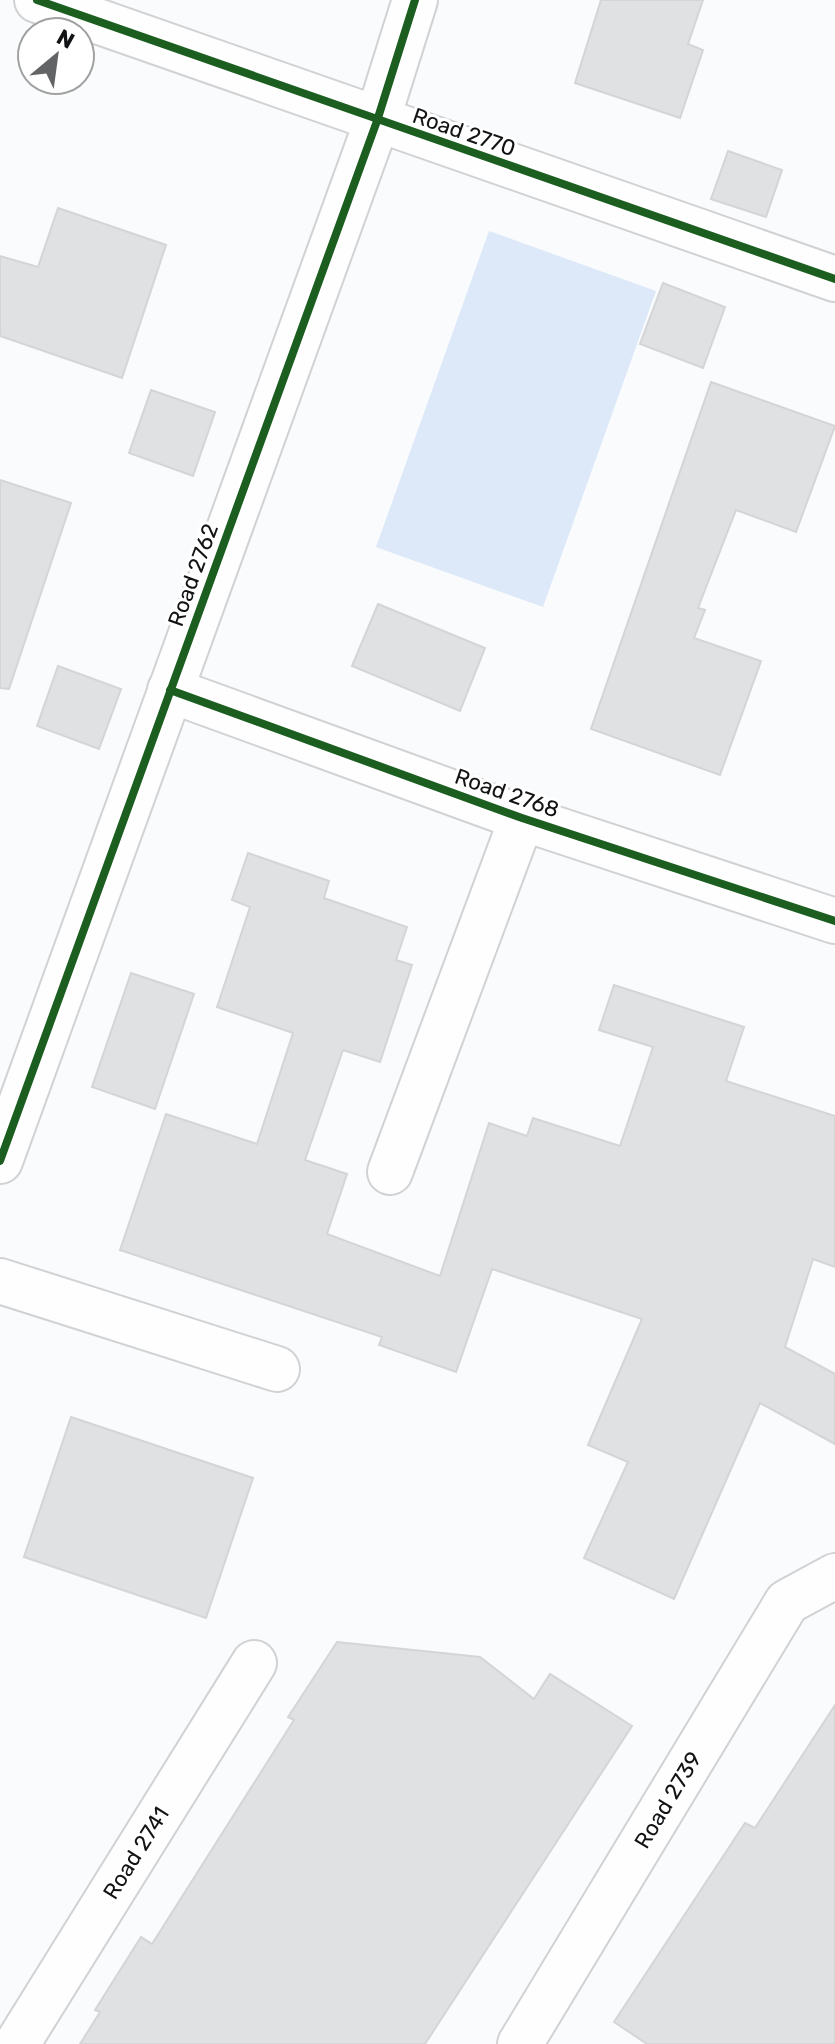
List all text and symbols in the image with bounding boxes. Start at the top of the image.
north arrow [16,16,96,96]
text: N [52,23,79,55]
street label: Road 2770 [409,102,519,162]
street label: Road 2762 [162,520,224,630]
street label: Road 2768 [451,763,563,823]
street label: Road 2739 [629,1747,707,1853]
street label: Road 2741 [97,1802,175,1904]

